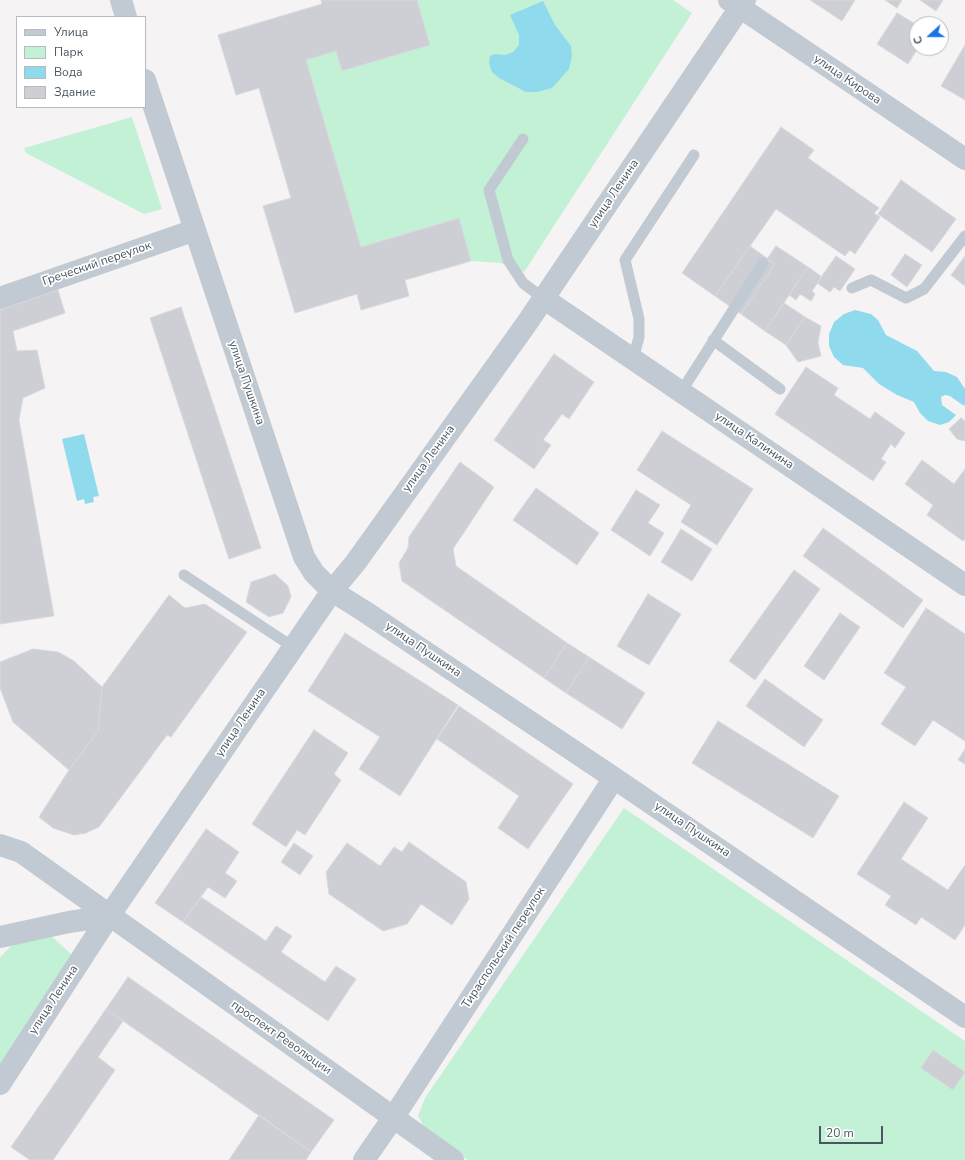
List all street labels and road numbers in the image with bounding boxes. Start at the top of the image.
street label: улица Кирова [811,52,883,108]
street label: улица Ленина [586,157,642,231]
street label: Греческий переулок [41,239,153,289]
street label: улица Пушкина [225,339,267,427]
street label: улица Калинина [712,409,796,473]
street label: улица Ленина [400,423,458,495]
street label: улица Пушкина [382,619,464,681]
street label: улица Ленина [213,686,269,760]
street label: улица Пушкина [651,799,733,861]
street label: Тираспольский переулок [459,885,549,1011]
street label: улица Ленина [26,963,82,1037]
street label: проспект Революции [228,998,334,1078]

